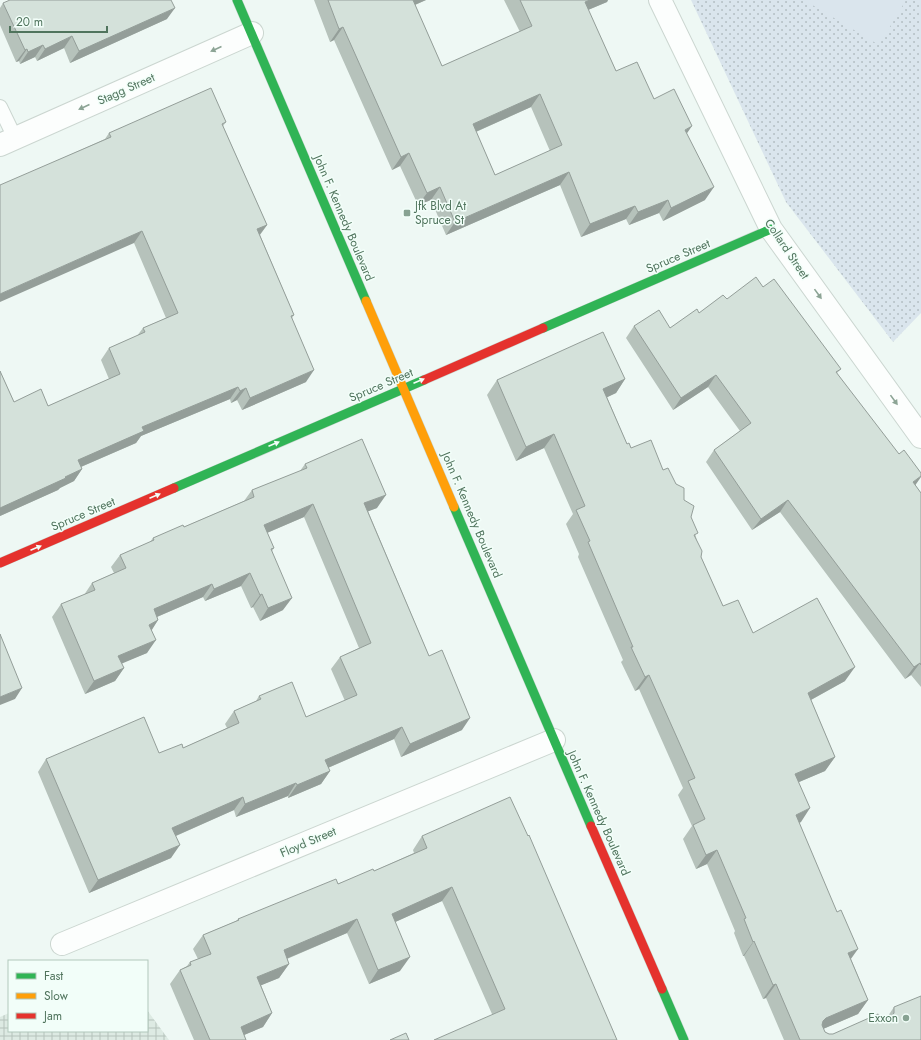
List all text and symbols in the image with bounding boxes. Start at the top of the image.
scale bar [10,8,107,34]
text: 20 m [16,13,43,31]
one-way arrow [210,46,222,52]
street label: Stagg Street [94,68,158,110]
one-way arrow [79,104,90,110]
street label: John F. Kennedy Boulevard [308,150,379,284]
place label: Jfk Blvd At Spruce St [413,197,466,229]
marker: Jfk Blvd At Spruce St [402,208,412,218]
street label: Collard Street [760,215,814,283]
street label: Spruce Street [643,234,713,278]
one-way arrow [814,289,822,300]
street label: Spruce Street [346,363,416,407]
one-way arrow [414,378,425,384]
one-way arrow [890,395,898,405]
one-way arrow [269,441,280,447]
street label: John F. Kennedy Boulevard [436,447,507,581]
street label: Spruce Street [48,492,118,536]
one-way arrow [149,493,161,499]
one-way arrow [30,545,41,551]
street label: John F. Kennedy Boulevard [562,746,635,879]
street label: Floyd Street [277,822,339,862]
legend [8,960,148,1032]
text: Fast [44,967,63,985]
text: Slow [44,987,69,1005]
text: Jam [42,1007,62,1025]
place label: Exxon [868,1009,898,1027]
marker: Exxon [901,1013,911,1023]

